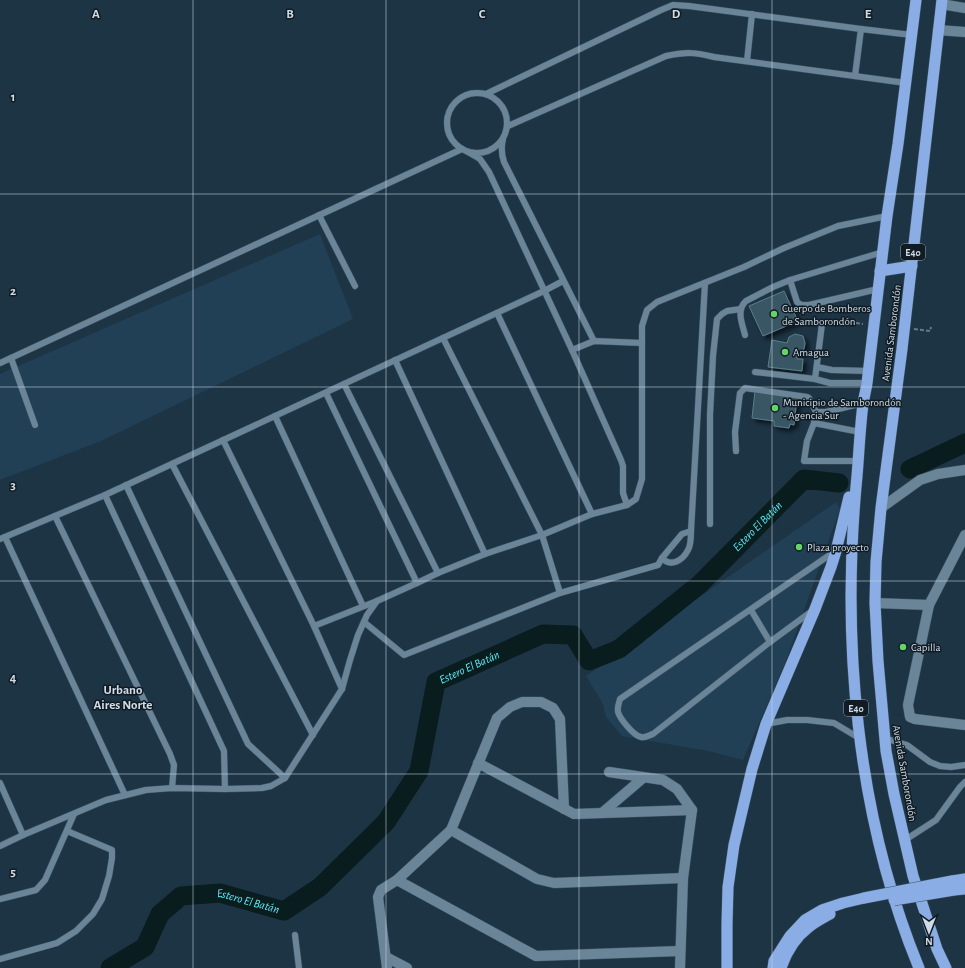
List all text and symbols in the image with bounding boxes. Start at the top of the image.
text: A [92,8,100,21]
text: B [286,8,294,21]
text: C [479,8,486,21]
text: D [672,8,681,21]
text: E [865,8,872,21]
text: 1 [11,91,15,104]
road number: E40 [901,244,925,260]
street label: Avenida Samborondón [880,284,903,382]
text: 2 [10,285,16,298]
place label: Cuerpo de Bomberos de Samborondón [782,303,871,327]
marker: Cuerpo de Bomberos de Samborondón [769,309,779,319]
marker: Amagua [780,347,790,357]
place label: Amagua [793,347,829,358]
place label: Municipio de Samborondón - Agencia Sur [783,397,901,421]
marker: Municipio de Samborondón - Agencia Sur [770,403,780,413]
text: 3 [10,479,16,492]
water label: Estero El Batán [730,499,784,553]
marker: Plaza proyecto [794,542,804,552]
place label: Plaza proyecto [807,542,869,553]
marker: Capilla [898,642,908,652]
place label: Capilla [911,642,941,653]
water label: Estero El Batán [437,648,501,686]
text: 4 [10,672,17,685]
district label: Urbano Aires Norte [94,684,152,712]
road number: E40 [844,700,868,716]
street label: Avenida Samborondón [891,724,918,822]
text: 5 [10,866,16,879]
water label: Estero El Batán [216,887,281,915]
north arrow [909,912,949,952]
text: N [925,936,933,947]

